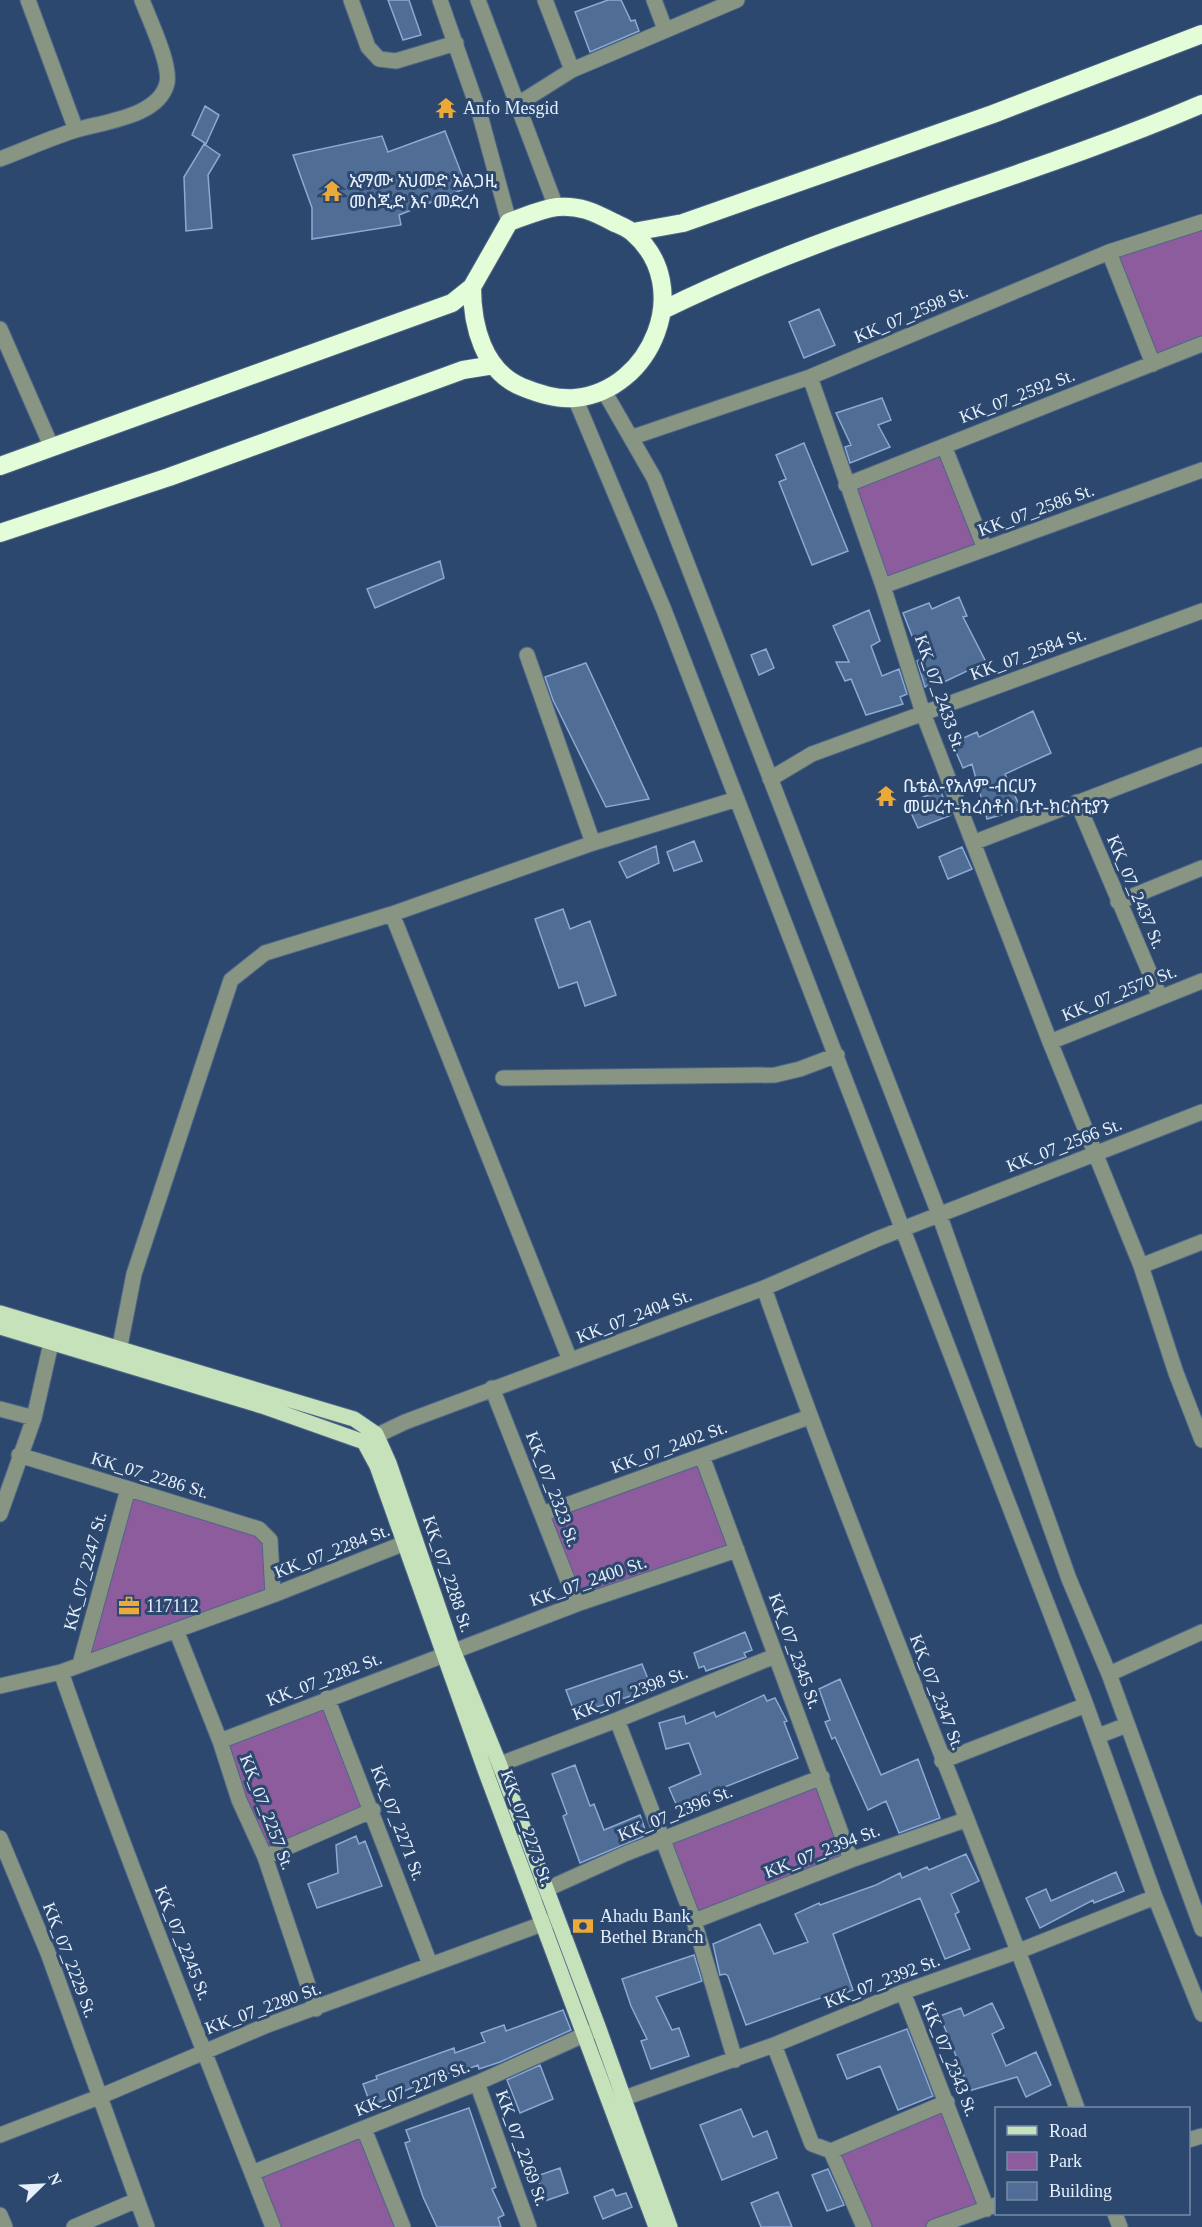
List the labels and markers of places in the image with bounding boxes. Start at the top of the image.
temple icon: Anfo Mesgid [434,96,458,120]
place label: Anfo Mesgid [463,98,559,118]
place label: ኢማሙ አህመድ አልጋዚ መስጂድ እና መድረሳ [349,171,497,212]
temple icon: ኢማሙ አህመድ አልጋዚ መስጂድ እና መድረሳ [320,179,344,203]
place label: ቤቴል-የአለም-ብርሀን መሠረተ-ክረስቶስ ቤተ-ክርስቲያን [903,776,1109,817]
temple icon: ቤቴል-የአለም-ብርሀን መሠረተ-ክረስቶስ ቤተ-ክርስቲያን [874,784,898,808]
office icon: 117112 [117,1594,141,1618]
place label: 117112 [146,1596,199,1616]
place label: Ahadu Bank Bethel Branch [600,1906,703,1947]
bank icon: Ahadu Bank Bethel Branch [571,1914,595,1938]

